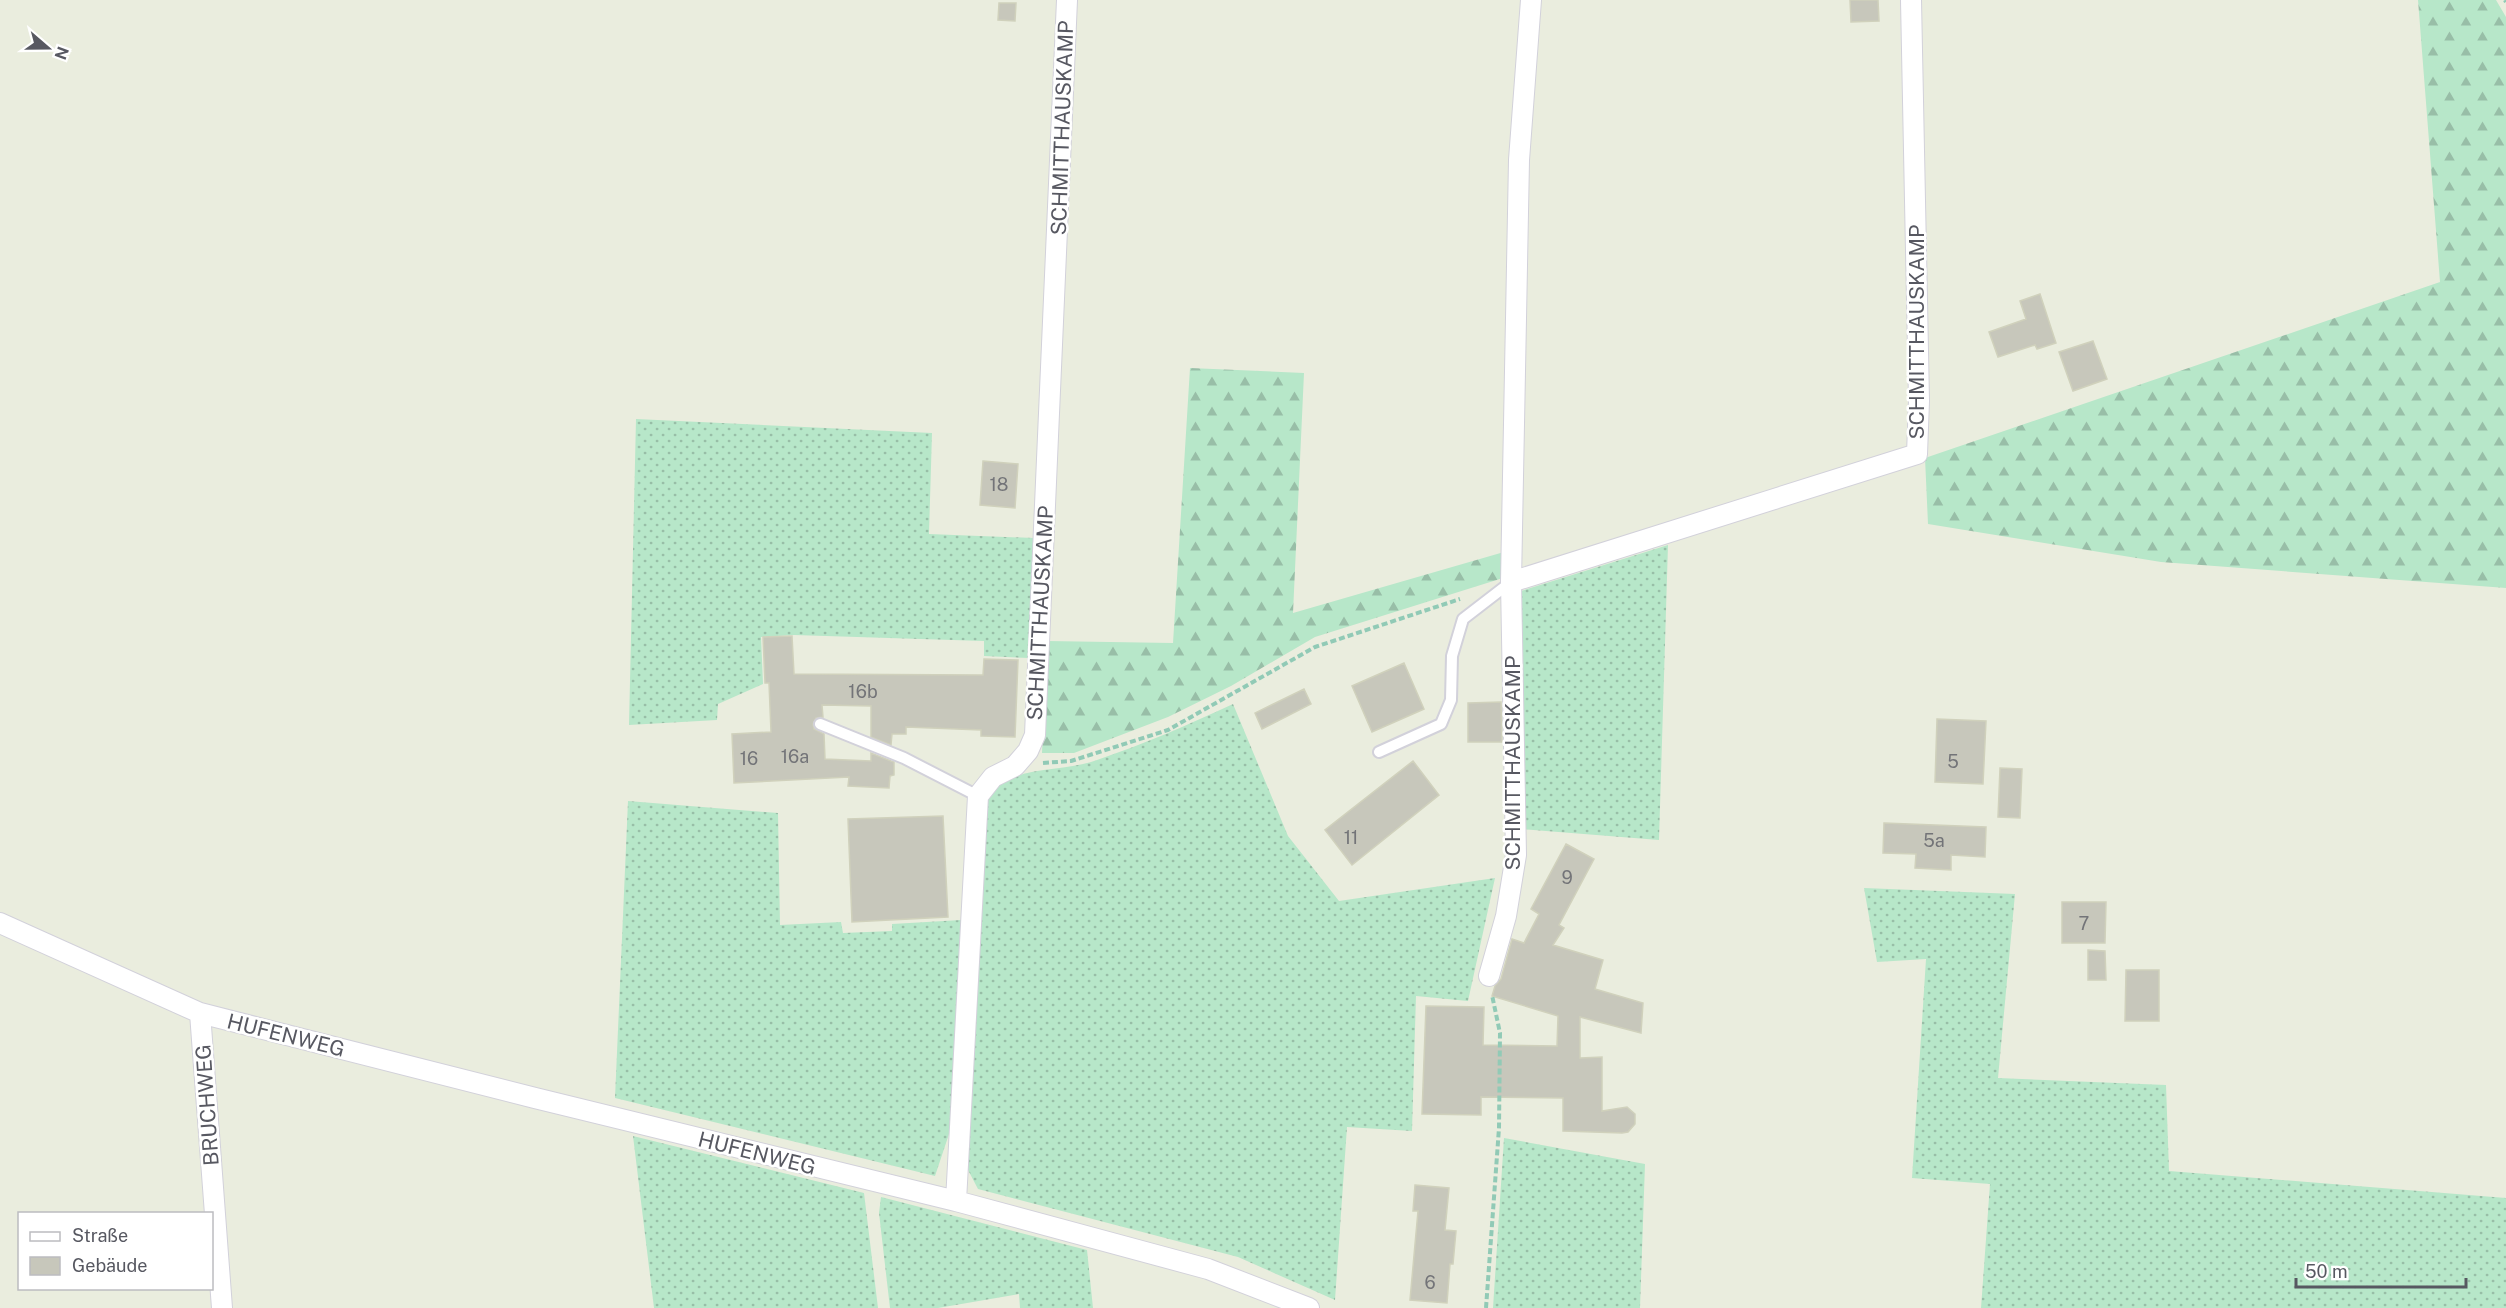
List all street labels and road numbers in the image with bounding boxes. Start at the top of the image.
street label: SCHMITTHAUSKAMP [1046,20,1078,236]
street label: SCHMITTHAUSKAMP [1904,225,1929,439]
street label: SCHMITTHAUSKAMP [1022,505,1058,721]
street label: SCHMITTHAUSKAMP [1500,656,1525,870]
street label: HUFENWEG [224,1008,348,1062]
street label: BRUCHWEG [190,1043,224,1167]
street label: HUFENWEG [695,1126,819,1180]

